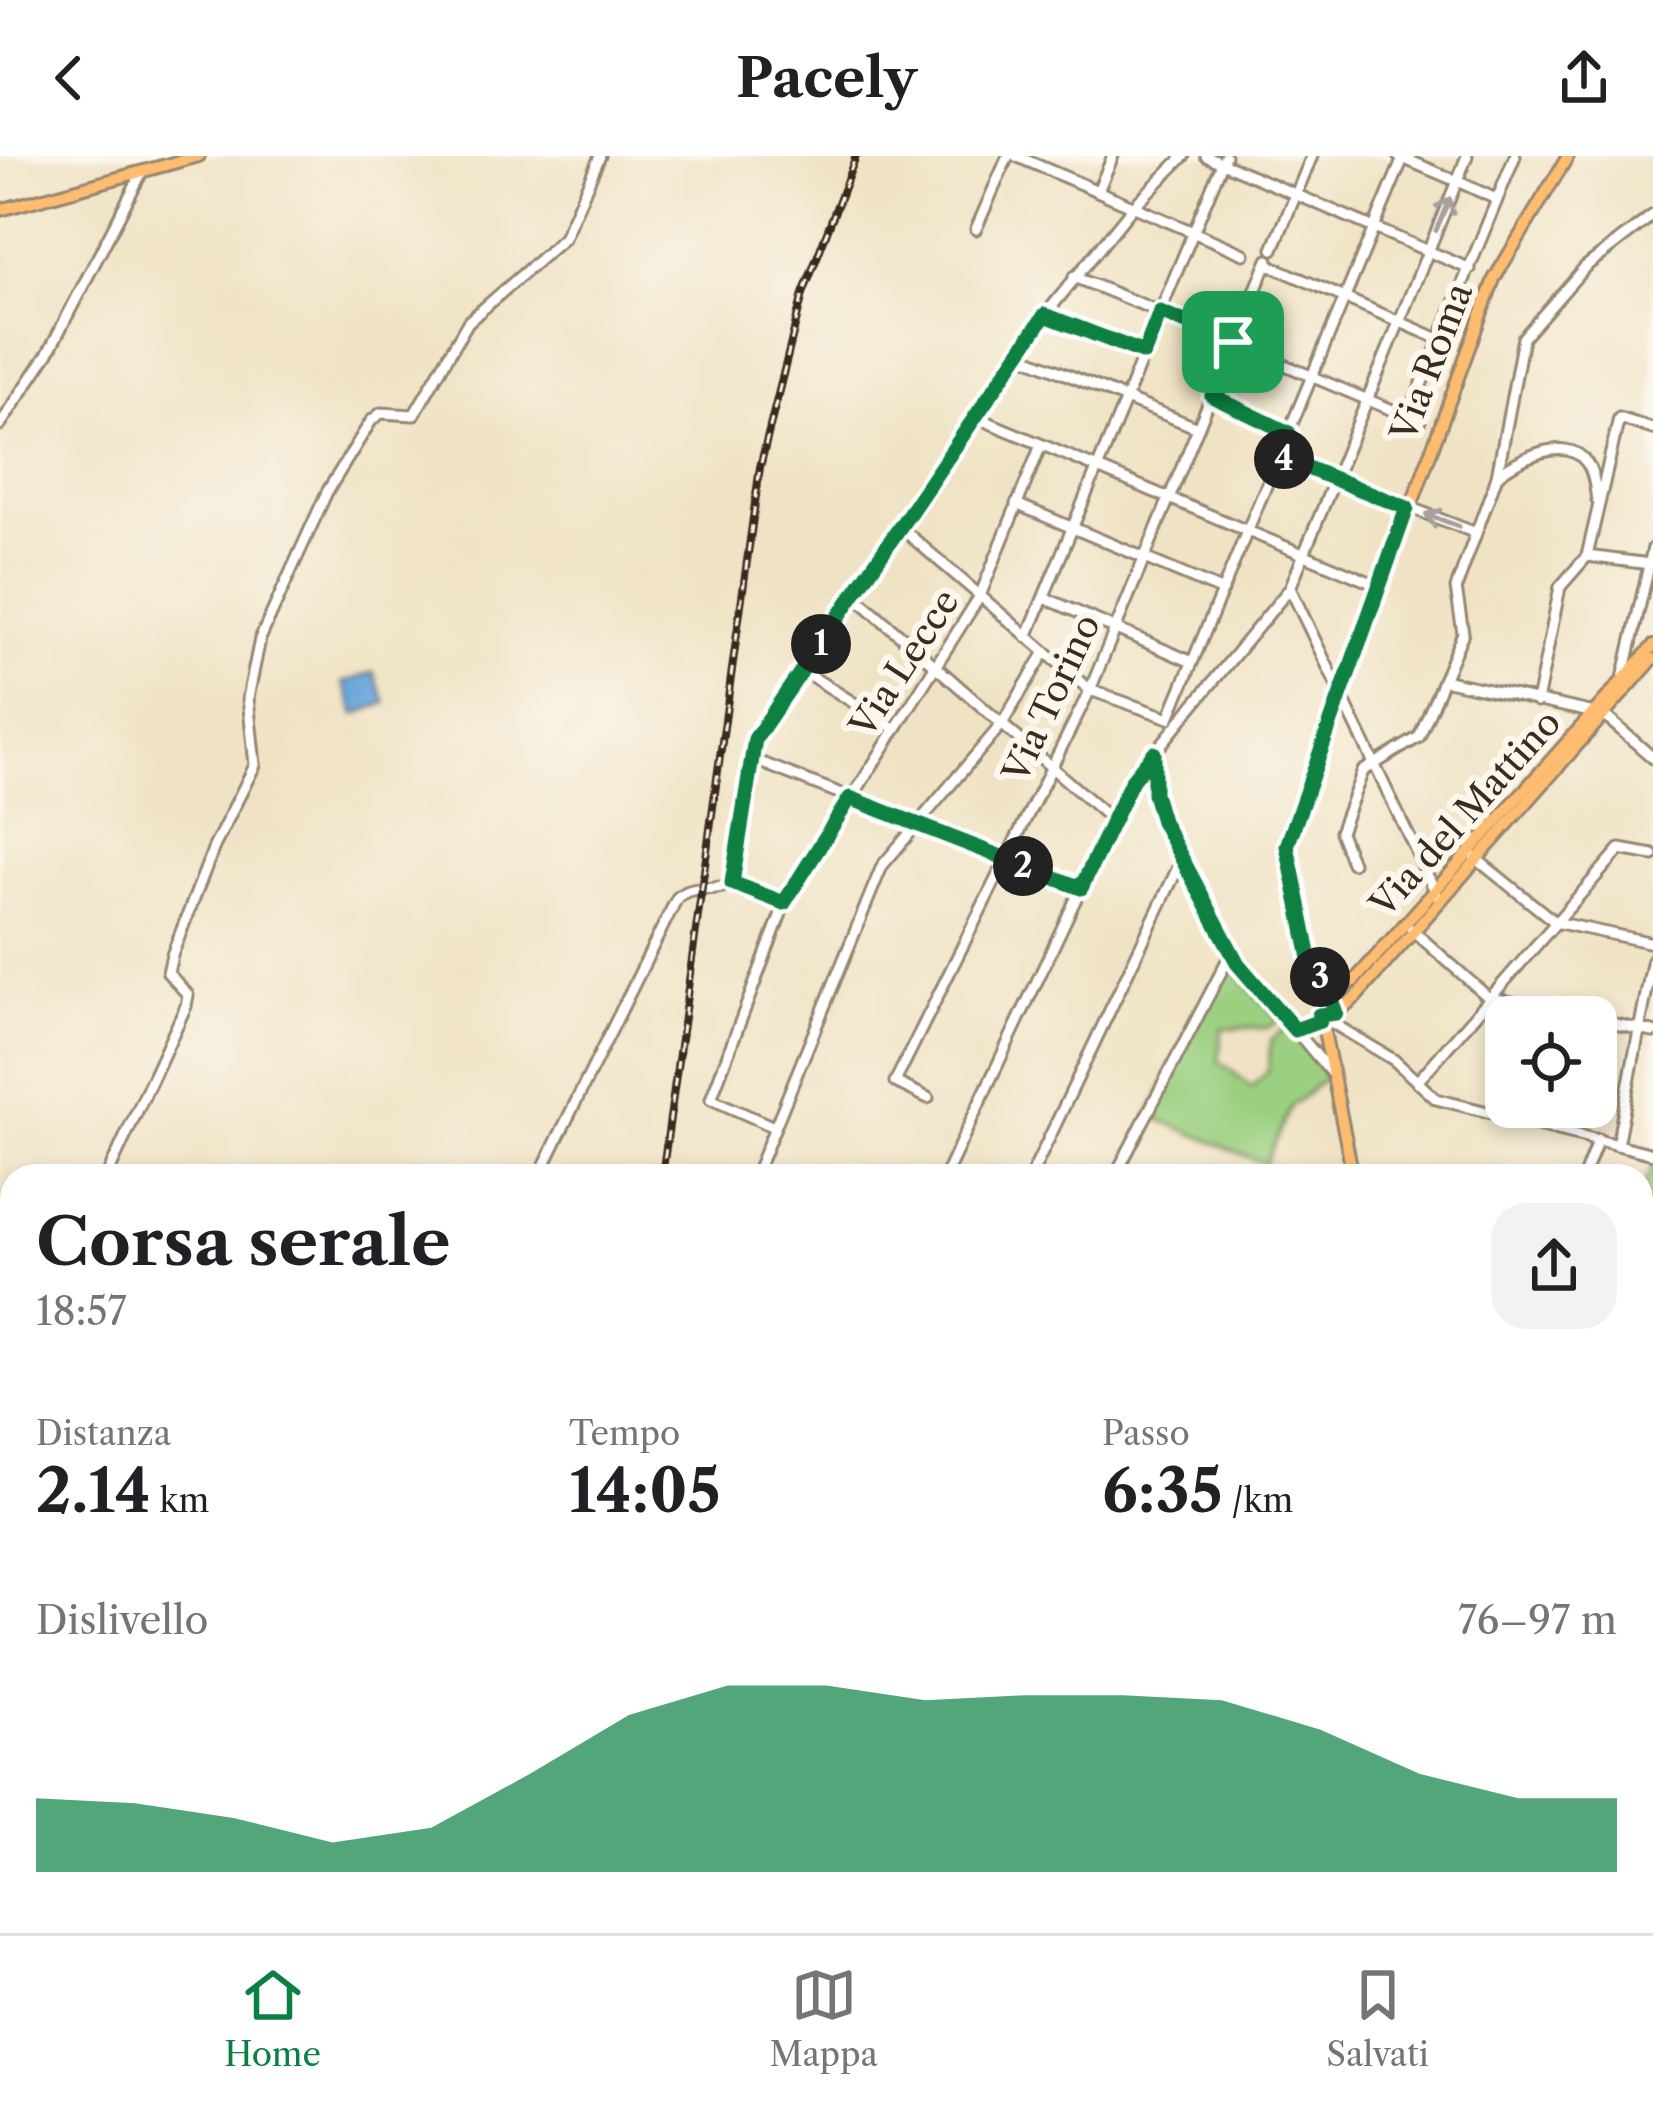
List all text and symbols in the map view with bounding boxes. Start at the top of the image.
icon: back [36,45,102,111]
text: Pacely [736,45,917,111]
icon: share [1551,45,1617,111]
one-way arrow [1433,197,1455,233]
street label: Via Roma [1380,277,1481,448]
pin [1182,291,1284,393]
icon: arrive [1200,309,1266,375]
pin: 4 [1254,429,1314,489]
text: 4 [1274,438,1294,479]
one-way arrow [1424,508,1461,530]
street label: Via Lecce [840,581,968,746]
street label: Via Torino [993,607,1109,790]
pin: 1 [791,614,851,674]
text: 1 [814,623,828,664]
street label: Via del Mattino [1360,700,1570,926]
pin: 2 [993,836,1053,896]
text: 2 [1013,845,1033,886]
pin: 3 [1290,947,1350,1007]
text: 3 [1311,956,1329,997]
map controls [1485,996,1617,1128]
button: locate [1485,996,1617,1128]
text: Corsa serale [36,1201,451,1282]
button: share [1491,1203,1617,1329]
text: 18:57 [36,1287,127,1335]
text: Distanza [36,1413,171,1454]
text: Tempo [569,1413,680,1454]
text: Passo [1102,1413,1190,1454]
text: 2.14 [36,1454,151,1528]
text: 14:05 [569,1454,721,1528]
text: 6:35 [1102,1454,1223,1528]
text: km [151,1480,209,1521]
text: /km [1223,1480,1293,1521]
text: Dislivello [36,1596,208,1644]
text: 76–97 m [1458,1596,1617,1644]
tab: Home [224,1962,321,2075]
tab: Mappa [769,1962,878,2075]
tab: Salvati [1326,1962,1429,2075]

